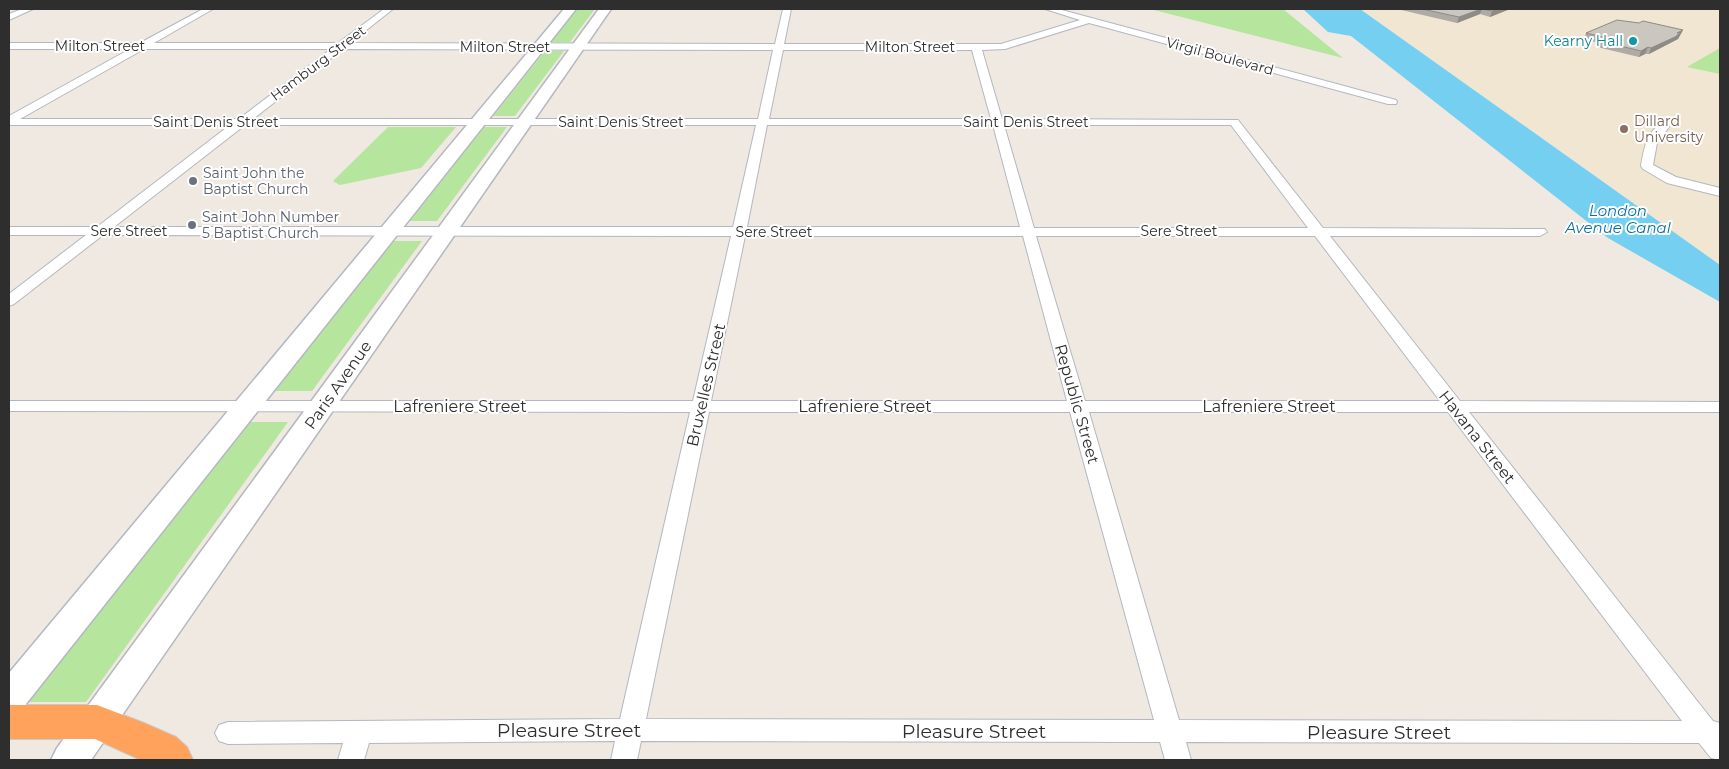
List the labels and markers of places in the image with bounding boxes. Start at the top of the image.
place label: Kearny Hall [1544,32,1623,50]
marker: Kearny Hall [1627,35,1639,47]
place label: Dillard University [1634,112,1703,146]
marker: Dillard University [1618,123,1630,135]
place label: Saint John the Baptist Church [203,164,308,198]
marker: Saint John the Baptist Church [187,175,199,187]
place label: Saint John Number 5 Baptist Church [202,208,339,242]
marker: Saint John Number 5 Baptist Church [186,219,198,231]

